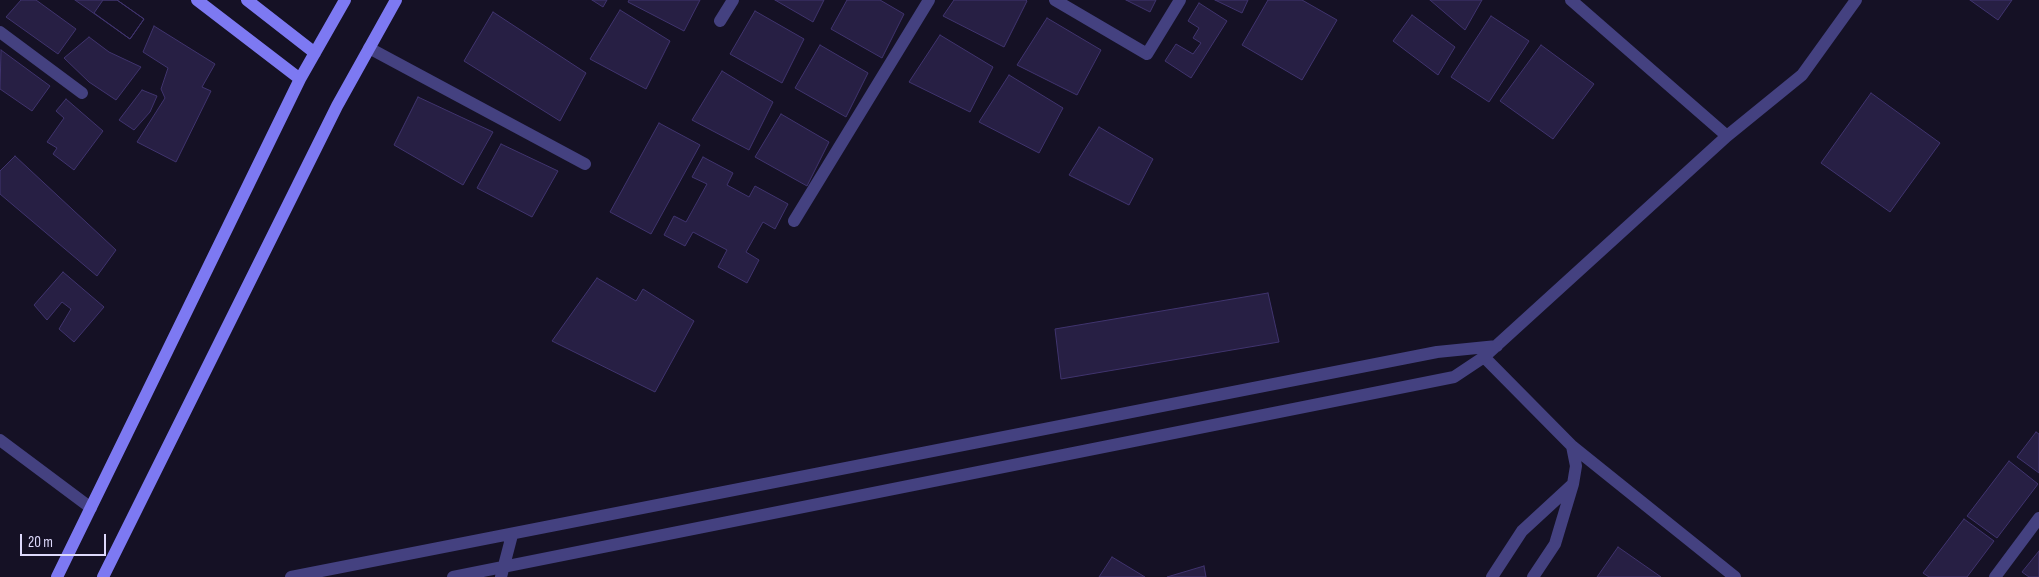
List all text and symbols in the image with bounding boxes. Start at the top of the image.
scale bar [22,524,109,556]
text: 20 m [28,533,53,552]

